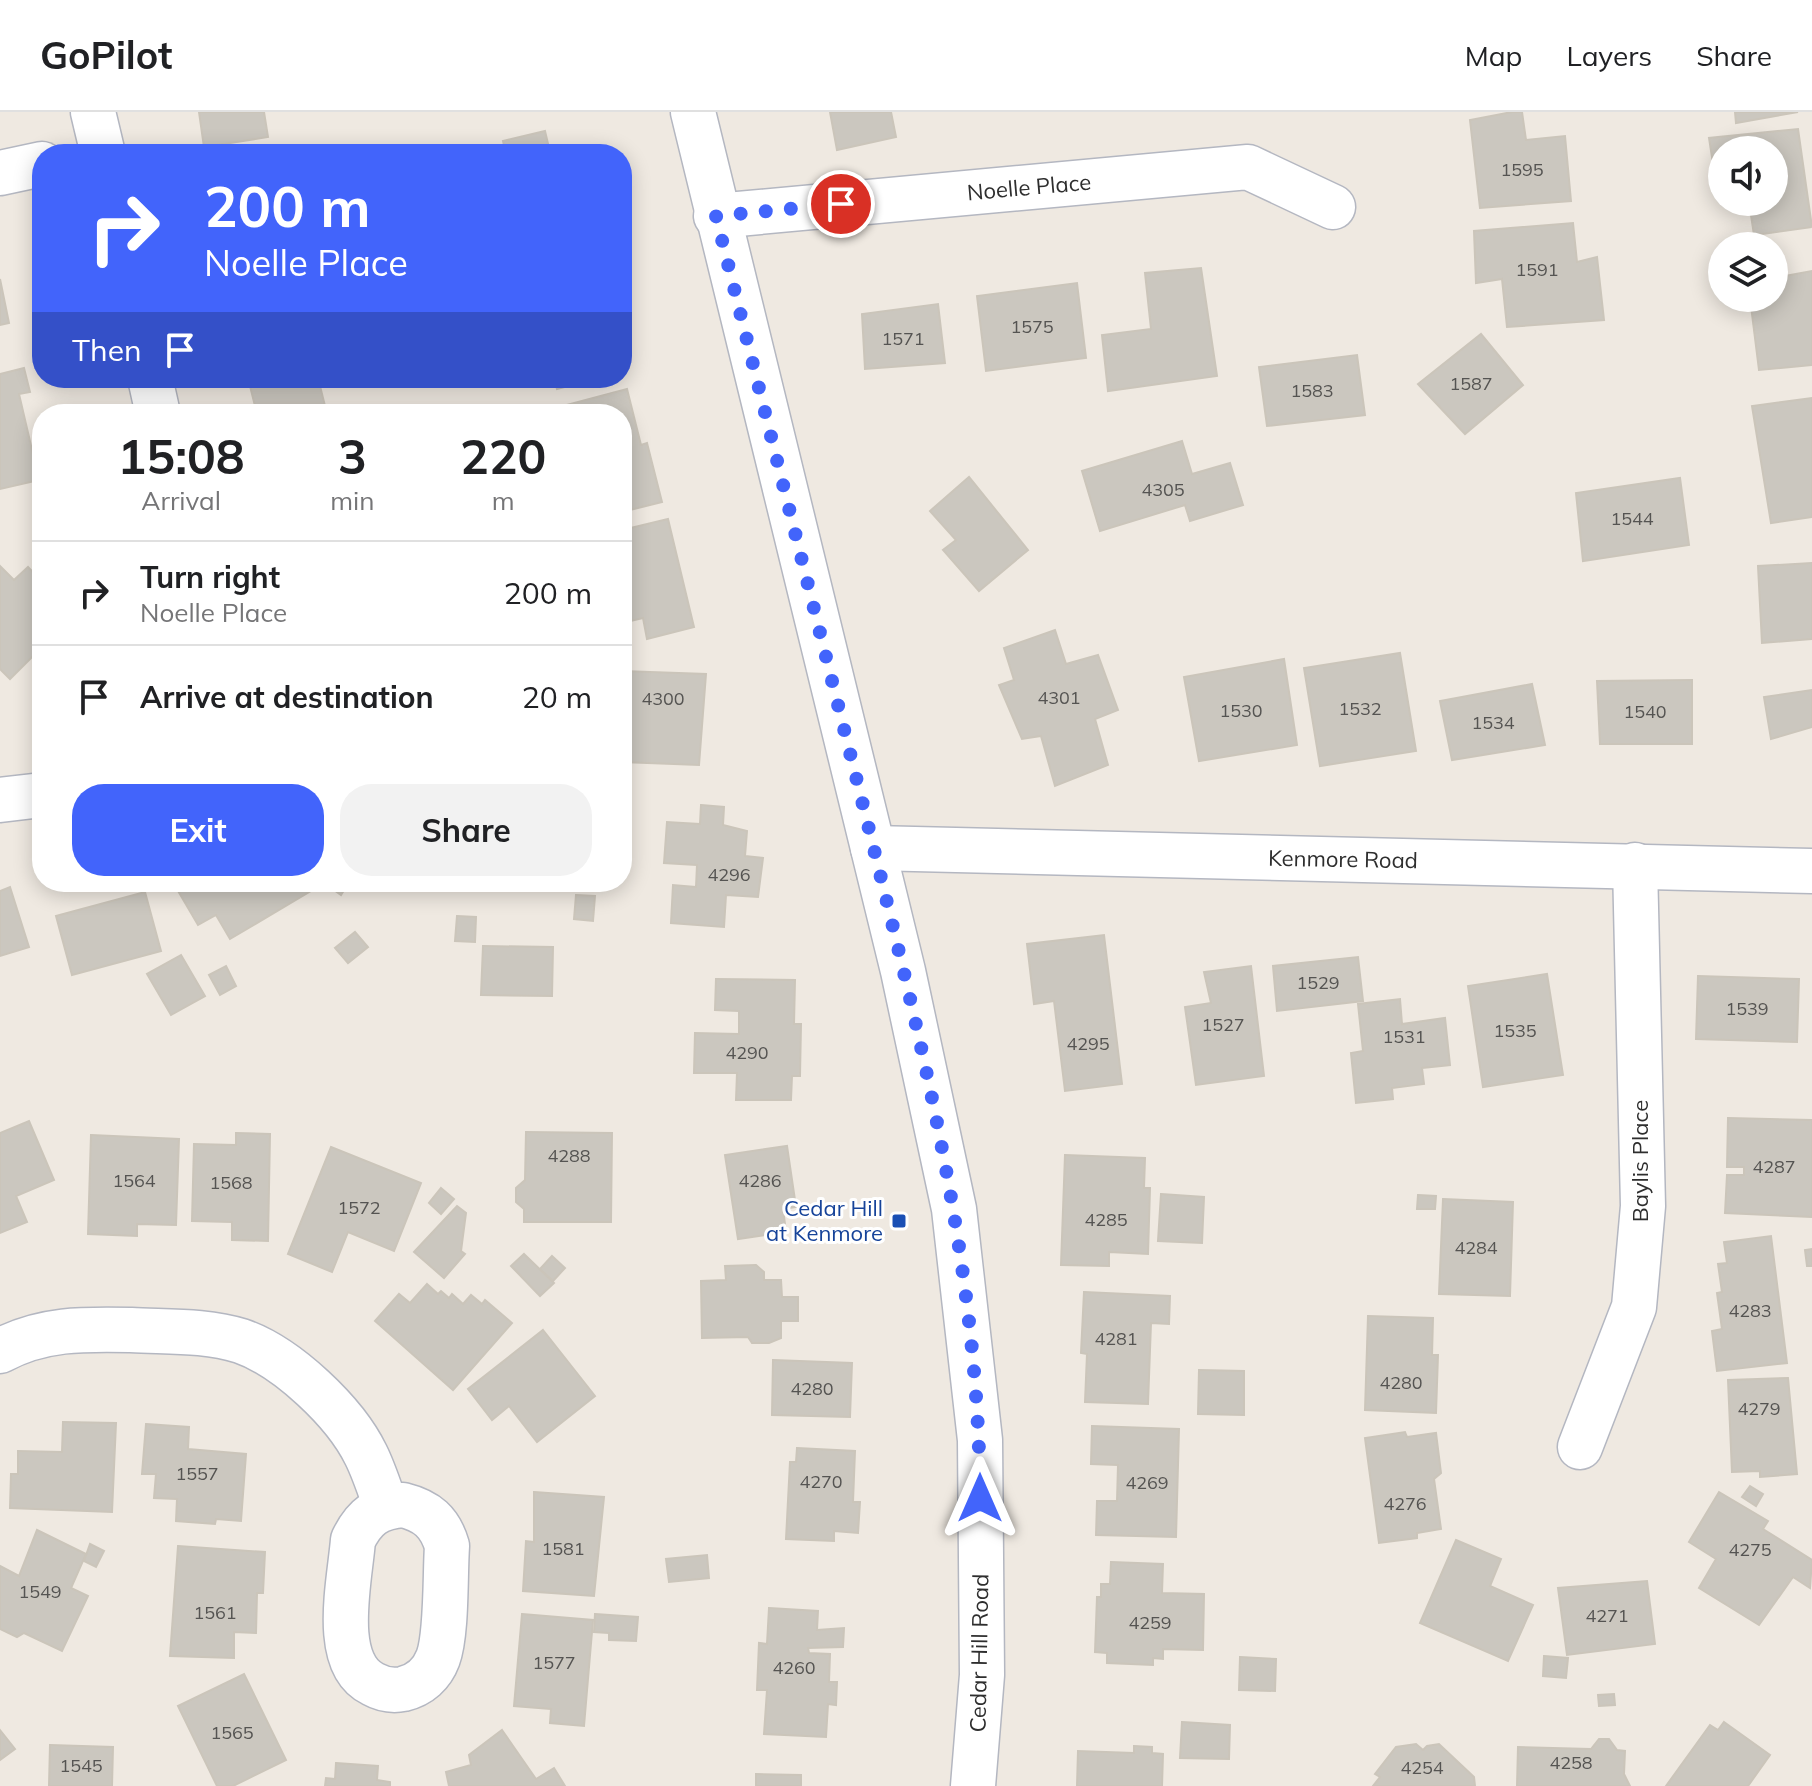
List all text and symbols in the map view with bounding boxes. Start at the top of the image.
text: GoPilot [40,31,172,79]
text: Map [1465,38,1522,73]
text: Layers [1566,38,1652,73]
text: Share [1696,38,1772,73]
map controls [1708,136,1788,312]
button: sound [1708,136,1788,216]
house number: 1595 [1500,158,1544,181]
street label: Noelle Place [966,168,1092,206]
pin [807,170,875,238]
text: 200 m [204,171,371,241]
icon: right [72,176,176,280]
icon: arrive [819,182,863,226]
button: layers [1708,232,1788,312]
text: Noelle Place [204,240,408,285]
house number: 1591 [1515,258,1559,281]
house number: 1575 [1010,315,1054,338]
house number: 1571 [881,327,925,350]
icon: arrive [158,328,202,372]
text: Then [72,331,142,369]
house number: 1587 [1449,372,1493,395]
house number: 1583 [1290,379,1334,402]
text: 15:08 [118,426,245,486]
text: 3 [338,426,367,486]
text: 220 [460,426,546,486]
house number: 4305 [1141,478,1185,501]
text: Arrival [141,484,221,517]
text: min [330,484,374,517]
text: m [492,484,515,517]
house number: 1544 [1610,507,1654,530]
text: Turn right [140,558,280,596]
icon: right [72,571,116,615]
text: 200 m [504,574,592,612]
text: Noelle Place [140,596,287,629]
icon: arrive [72,675,116,719]
text: Arrive at destination [140,678,434,716]
text: 20 m [522,678,592,716]
house number: 4301 [1037,686,1081,709]
house number: 4300 [641,687,685,710]
house number: 1532 [1338,697,1382,720]
house number: 1530 [1219,699,1263,722]
house number: 1540 [1623,700,1667,723]
house number: 1534 [1471,711,1515,734]
button: Exit [72,784,324,876]
button: Share [340,784,592,876]
street label: Kenmore Road [1268,844,1418,874]
house number: 4296 [707,863,751,886]
house number: 1529 [1296,971,1340,994]
house number: 1539 [1725,997,1769,1020]
house number: 1527 [1201,1013,1245,1036]
house number: 1535 [1493,1019,1537,1042]
house number: 1531 [1382,1025,1426,1048]
house number: 4295 [1066,1032,1110,1055]
house number: 4290 [725,1041,769,1064]
street label: Baylis Place [1626,1100,1654,1222]
house number: 4288 [547,1144,591,1167]
house number: 4287 [1752,1155,1796,1178]
house number: 1564 [112,1169,156,1192]
house number: 4286 [738,1169,782,1192]
house number: 1568 [209,1171,253,1194]
place label: Cedar Hill at Kenmore [766,1194,883,1247]
house number: 1572 [337,1196,381,1219]
house number: 4285 [1084,1208,1128,1231]
marker: Cedar Hill at Kenmore [890,1212,908,1230]
house number: 4284 [1454,1236,1498,1259]
house number: 4283 [1728,1299,1772,1322]
house number: 4281 [1094,1327,1138,1350]
house number: 4280 [1379,1371,1423,1394]
house number: 4280 [790,1377,834,1400]
house number: 4279 [1737,1397,1781,1420]
position arrow [938,1456,1022,1540]
house number: 1557 [175,1462,219,1485]
house number: 4270 [799,1470,843,1493]
house number: 4269 [1125,1471,1169,1494]
house number: 4276 [1383,1492,1427,1515]
house number: 1581 [541,1537,585,1560]
house number: 4275 [1728,1538,1772,1561]
street label: Cedar Hill Road [964,1573,994,1733]
house number: 1549 [18,1580,62,1603]
house number: 1561 [193,1601,237,1624]
house number: 4271 [1585,1604,1629,1627]
house number: 4259 [1128,1611,1172,1634]
house number: 1577 [532,1651,576,1674]
house number: 4260 [772,1656,816,1679]
house number: 1565 [210,1721,254,1744]
house number: 4258 [1549,1751,1593,1774]
house number: 1545 [59,1754,103,1777]
house number: 4254 [1400,1756,1444,1779]

